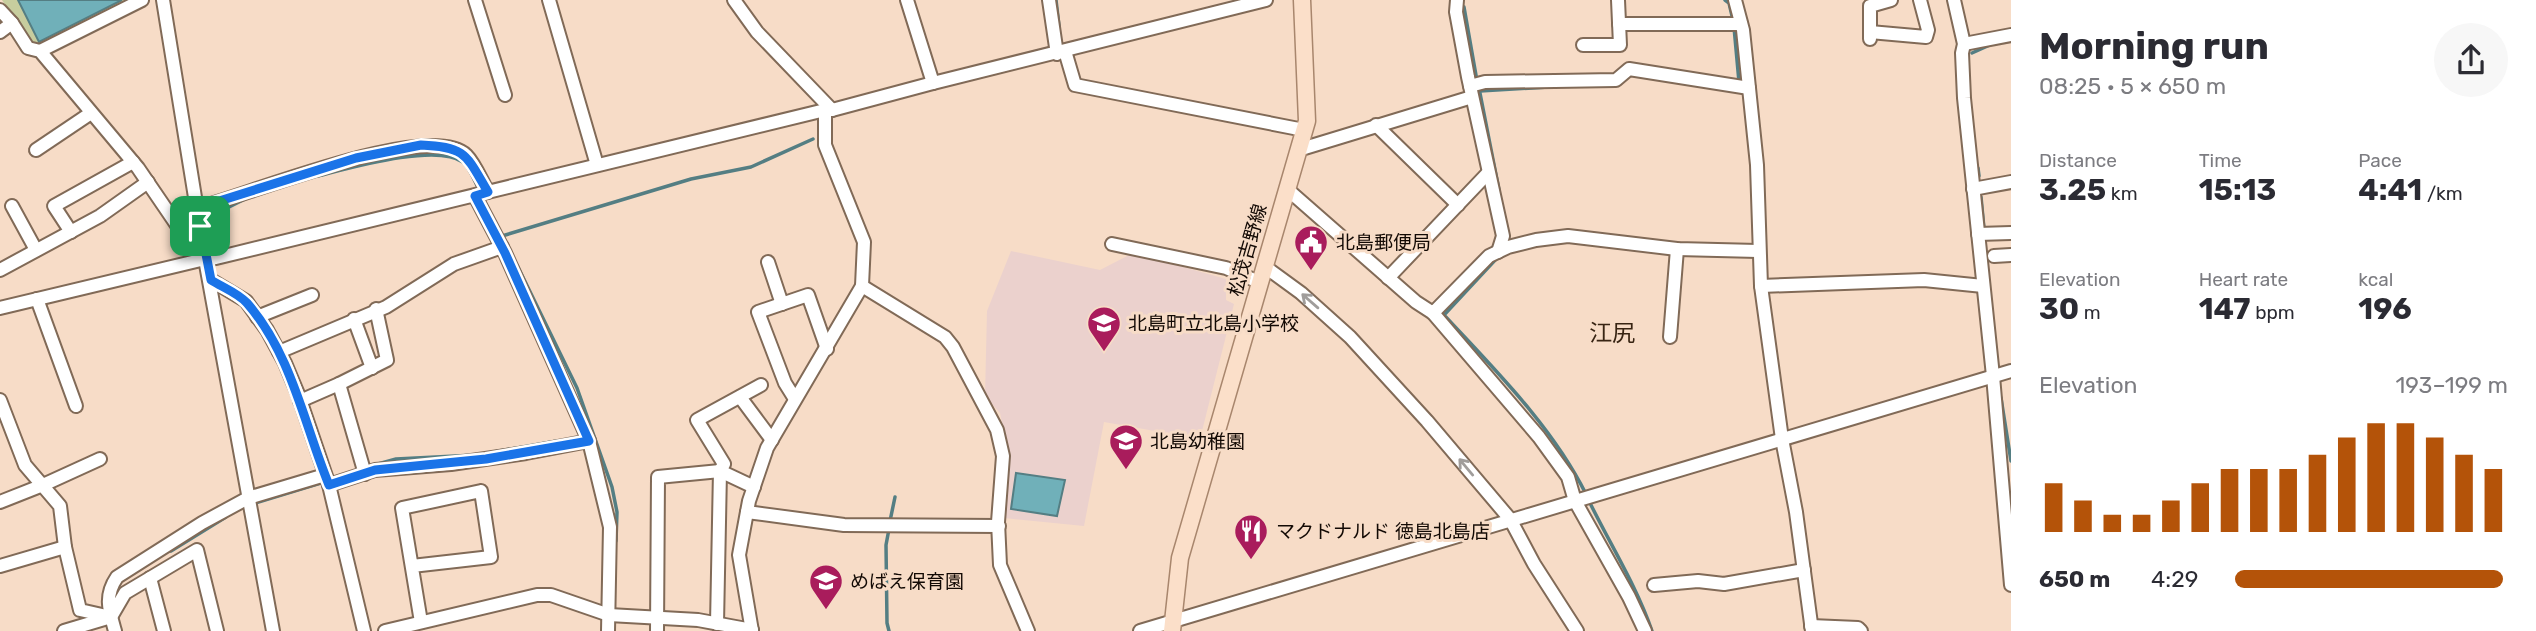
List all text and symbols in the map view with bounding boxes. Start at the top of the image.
text: Morning run [2039,23,2269,69]
button: share [2434,23,2508,97]
text: 08:25 · 5 × 650 m [2039,72,2226,100]
text: Distance [2039,149,2117,172]
text: Time [2199,149,2242,172]
text: Pace [2358,149,2402,172]
text: 3.25 [2039,172,2106,208]
text: 15:13 [2199,172,2276,208]
text: 4:41 [2358,172,2422,208]
text: km [2106,182,2138,205]
text: /km [2422,182,2463,205]
pin [170,196,230,256]
street label: 松茂吉野線 [1223,201,1272,299]
icon: arrive [181,207,219,245]
public building icon: 北島郵便局 [1292,223,1330,272]
place label: 北島郵便局 [1336,231,1431,254]
text: Elevation [2039,268,2120,291]
text: Heart rate [2199,268,2288,291]
text: kcal [2358,268,2393,291]
text: 30 [2039,291,2079,327]
text: 147 [2199,291,2251,327]
text: 196 [2358,291,2412,327]
one-way arrow [1302,293,1320,309]
text: m [2079,301,2101,324]
text: bpm [2251,301,2295,324]
school or university icon: 北島町立北島小学校 [1085,304,1123,353]
place label: 北島町立北島小学校 [1128,312,1299,335]
district label: 江尻 [1589,319,1635,347]
text: Elevation [2039,371,2138,399]
text: 193–199 m [2395,371,2508,399]
school or university icon: 北島幼稚園 [1107,422,1145,471]
place label: 北島幼稚園 [1150,430,1245,453]
one-way arrow [1458,458,1474,476]
restaurant icon: マクドナルド 徳島北島店 [1232,512,1270,561]
place label: マクドナルド 徳島北島店 [1276,520,1490,543]
school or university icon: めばえ保育園 [807,562,845,611]
text: 650 m [2039,565,2110,593]
text: 4:29 [2151,565,2198,593]
place label: めばえ保育園 [850,570,964,593]

